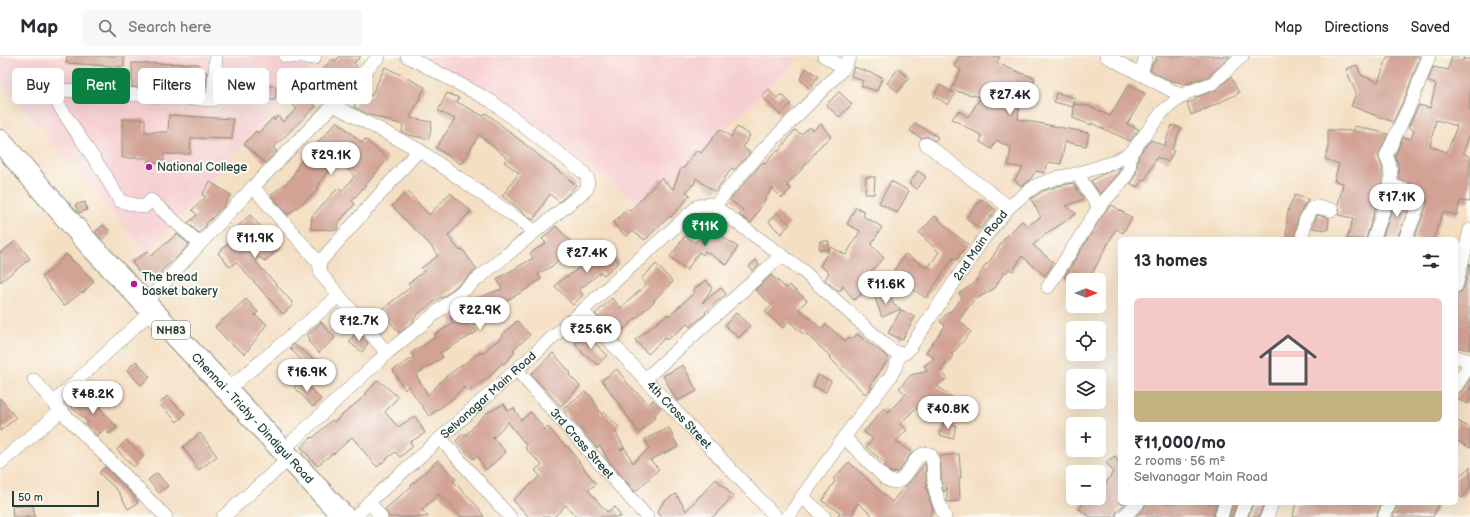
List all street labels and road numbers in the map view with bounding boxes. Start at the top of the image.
street label: 2nd Main Road [950,208,1011,284]
road number: NH83 [152,321,190,339]
street label: Selvanagar Main Road [438,349,540,442]
street label: Chennai - Trichy - Dindigul Road [188,350,317,487]
street label: 4th Cross Street [643,378,715,453]
street label: 3rd Cross Street [546,405,617,482]

